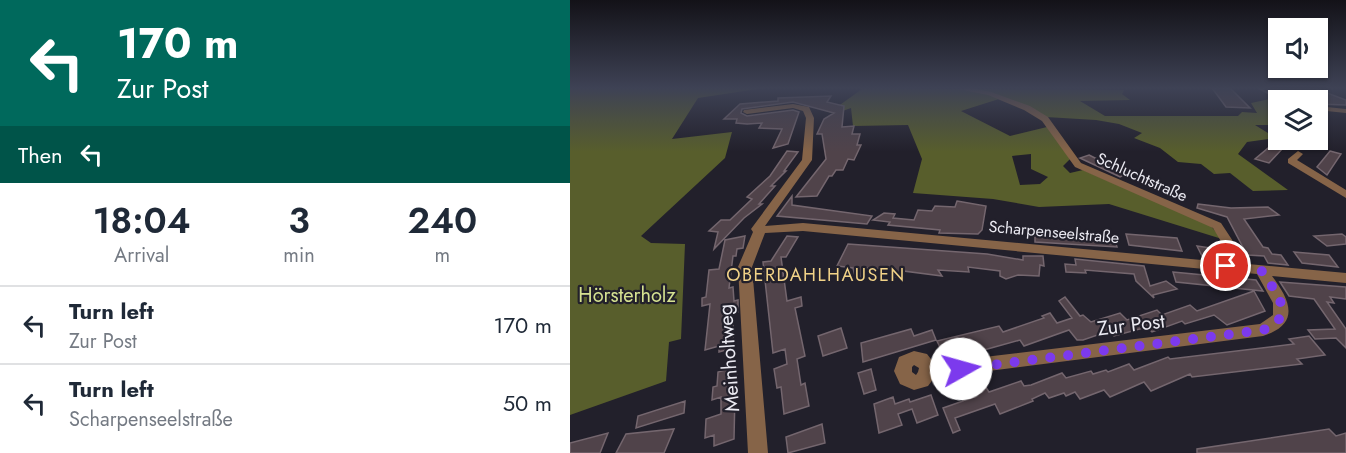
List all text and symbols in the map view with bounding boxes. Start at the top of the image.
text: 170 m [117,13,239,74]
map controls [1268,18,1328,150]
button: sound [1268,18,1328,78]
icon: left [18,24,96,102]
text: Zur Post [117,69,209,108]
button: layers [1268,90,1328,150]
icon: left [75,138,108,171]
text: Then [18,139,63,171]
street label: Schluchtstraße [1093,147,1191,207]
text: 18:04 [93,194,191,246]
text: 3 [288,194,310,246]
text: 240 [408,194,477,246]
street label: Scharpenseelstraße [988,215,1120,249]
pin [1200,240,1251,291]
text: Arrival [114,241,169,270]
text: min [283,241,315,270]
text: m [435,241,450,270]
icon: arrive [1209,249,1242,282]
district label: OBERDAHLHAUSEN [726,262,906,288]
park label: Hörsterholz [578,281,676,310]
text: Turn left [69,295,154,327]
street label: Meinholtweg [711,303,747,413]
street label: Zur Post [1096,306,1167,344]
icon: left [18,309,51,342]
text: 170 m [494,309,552,341]
text: Zur Post [69,327,137,356]
position arrow [929,337,993,401]
text: Turn left [69,373,154,405]
icon: left [18,387,51,420]
text: 50 m [503,387,552,419]
text: Scharpenseelstraße [69,405,233,434]

